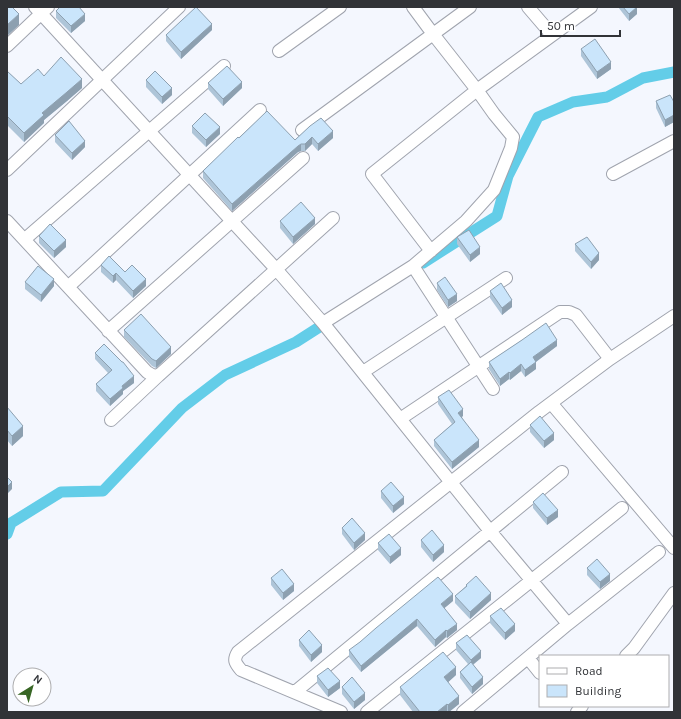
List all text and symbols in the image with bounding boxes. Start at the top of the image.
scale bar [541,12,620,38]
text: 50 m [547,19,575,33]
legend [539,655,669,707]
text: Road [575,664,603,678]
north arrow [12,667,52,707]
text: N [31,672,45,687]
text: Building [575,684,622,698]

